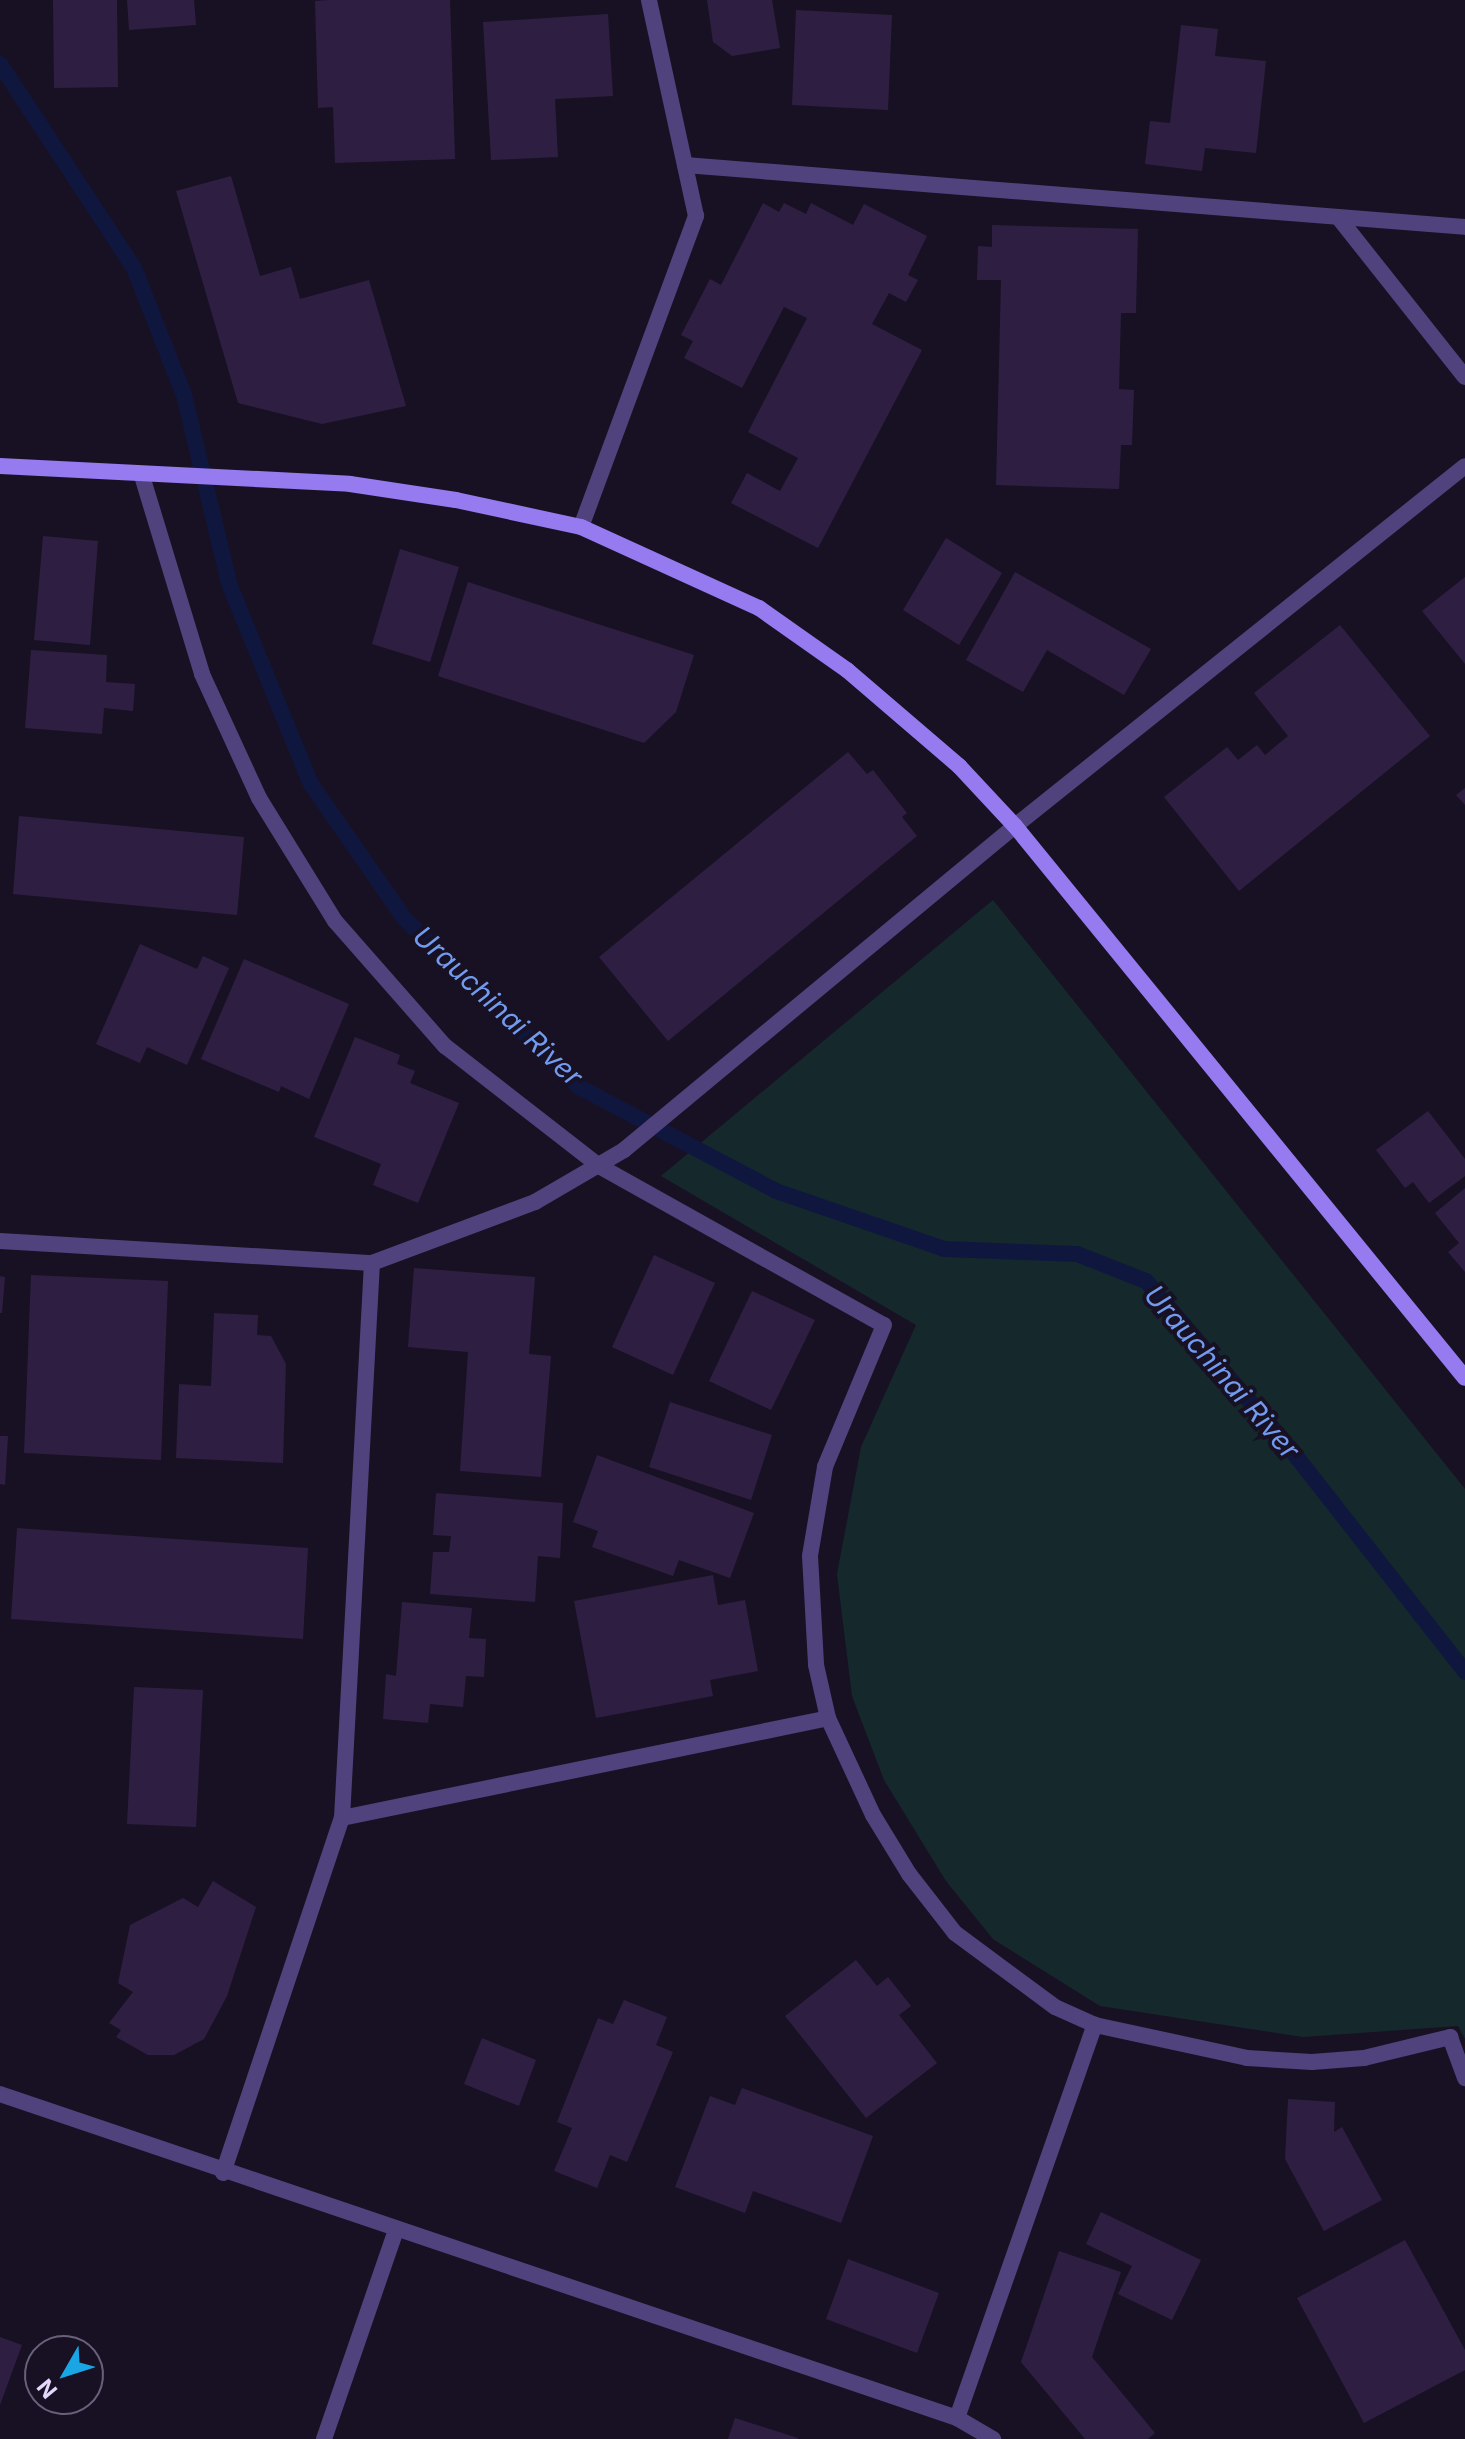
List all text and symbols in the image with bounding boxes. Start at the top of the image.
water label: Urauchinai River [406,919,590,1093]
water label: Urauchinai River [1137,1278,1307,1466]
north arrow [24,2335,104,2415]
text: N [32,2374,62,2404]

